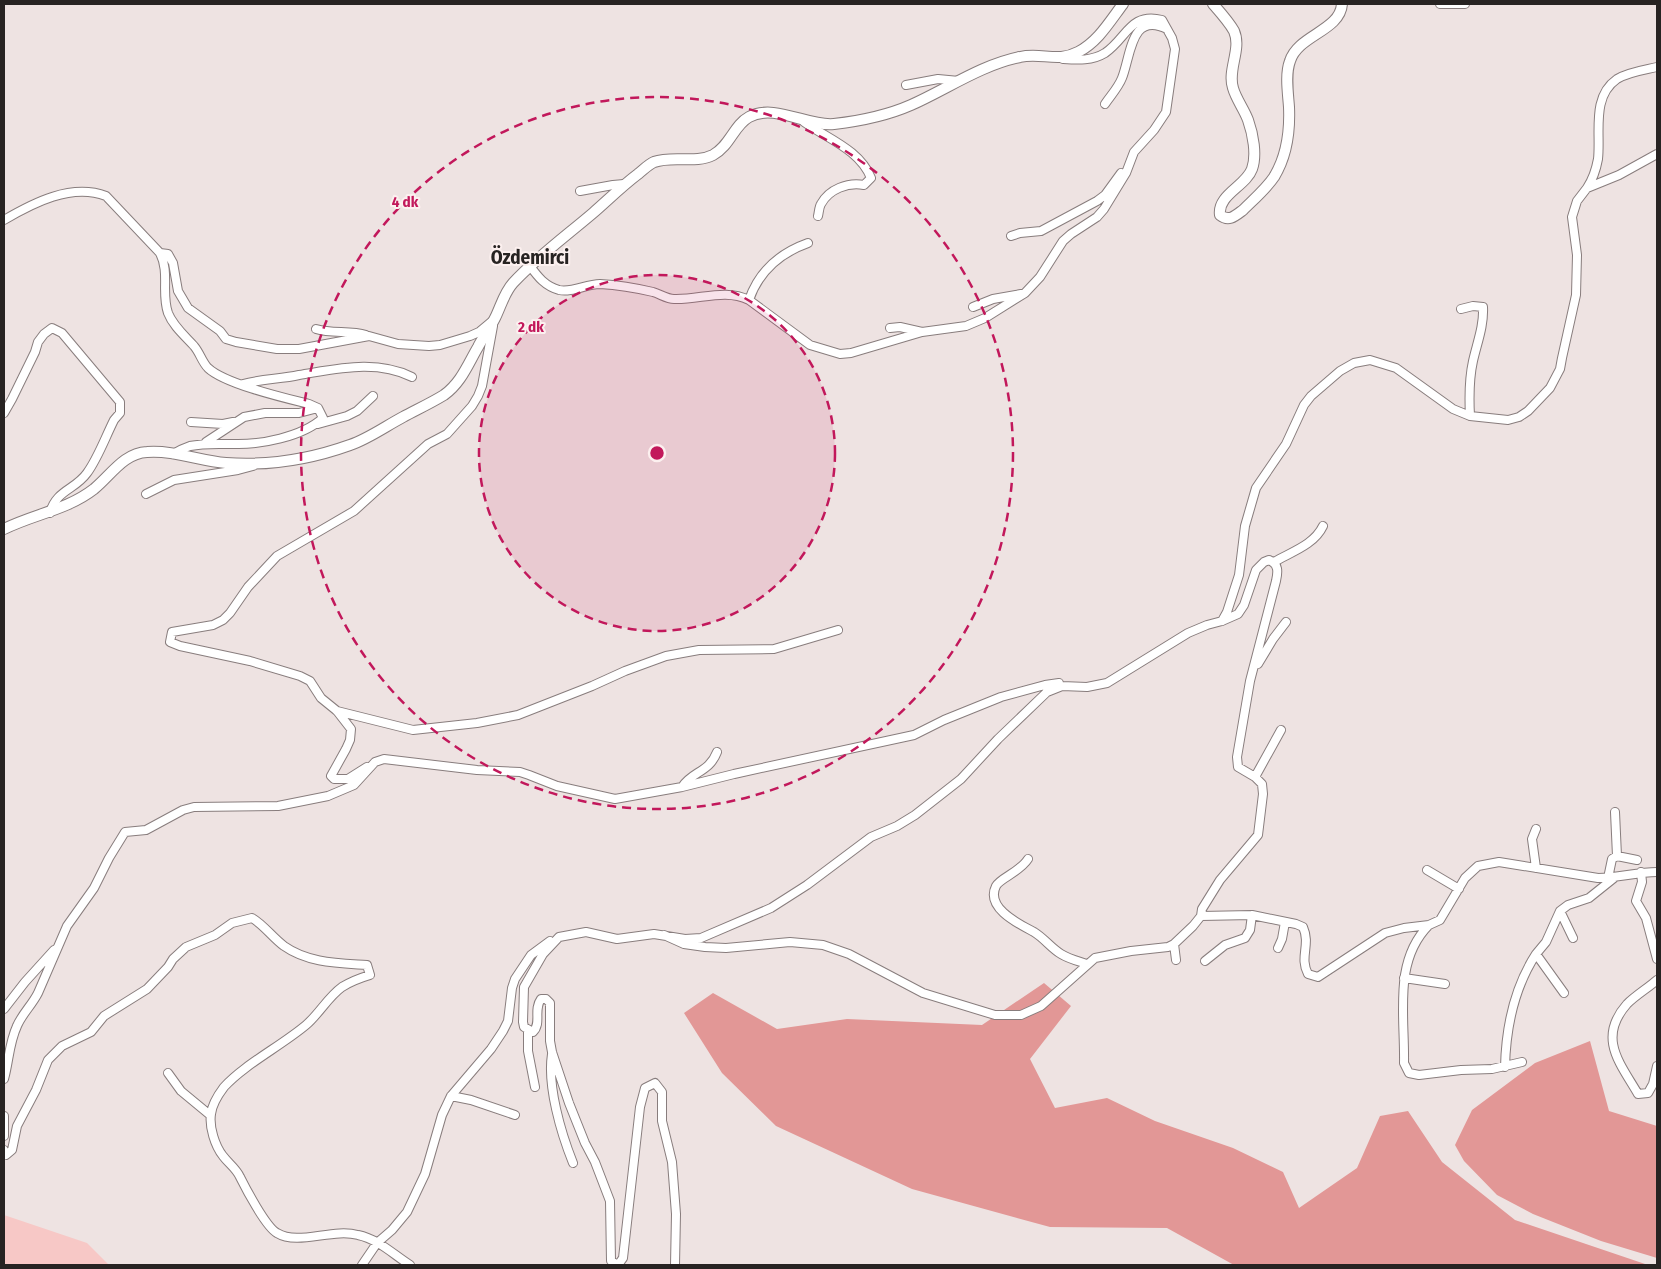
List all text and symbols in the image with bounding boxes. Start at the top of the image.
text: 4 dk [392,193,419,211]
district label: Özdemirci [491,245,569,269]
text: 2 dk [517,318,544,336]
centre of rings [648,444,666,462]

